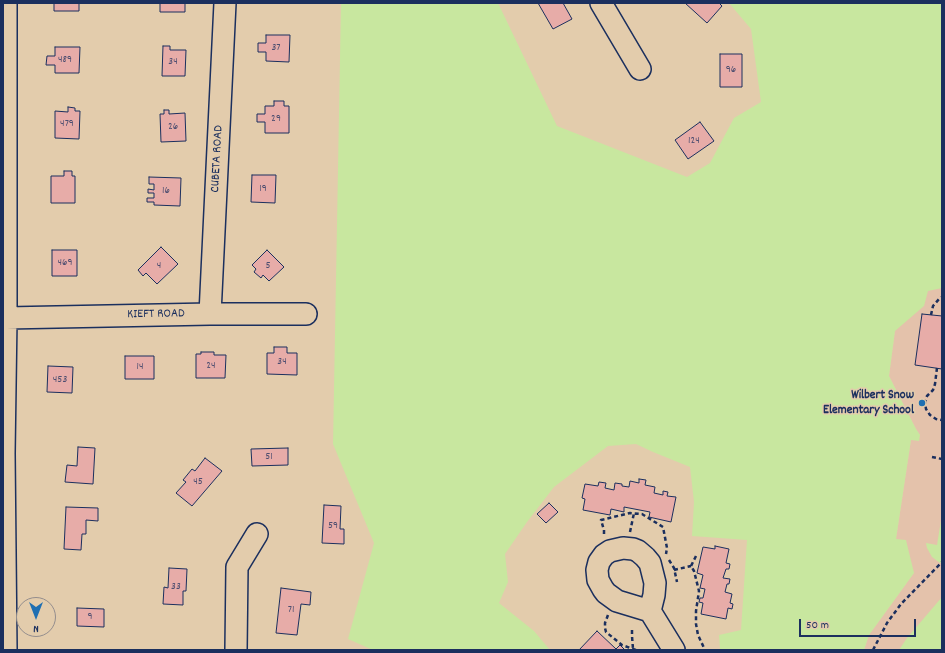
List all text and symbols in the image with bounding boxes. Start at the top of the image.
house number: 37 [271,41,281,55]
house number: 489 [58,53,72,67]
house number: 34 [168,55,178,69]
house number: 96 [726,63,736,77]
house number: 29 [271,112,281,126]
house number: 479 [60,117,74,131]
house number: 26 [168,120,178,134]
street label: CUBETA ROAD [208,125,228,193]
house number: 124 [688,134,700,148]
house number: 19 [259,182,267,196]
house number: 16 [162,184,170,198]
house number: 469 [58,256,72,270]
house number: 4 [157,259,161,273]
house number: 5 [265,259,271,273]
street label: KIEFT ROAD [127,307,185,323]
house number: 34 [277,355,287,369]
house number: 24 [206,359,216,373]
house number: 14 [137,360,143,374]
house number: 453 [53,373,67,387]
place label: Wilbert Snow Elementary School [823,388,914,419]
marker: Wilbert Snow Elementary School [917,398,927,408]
house number: 51 [265,450,273,464]
house number: 45 [193,475,203,489]
house number: 59 [328,519,338,533]
house number: 33 [171,580,181,594]
north arrow [16,597,56,637]
house number: 71 [288,603,294,617]
house number: 9 [87,610,93,624]
scale bar [801,611,918,637]
text: 50 m [806,617,829,634]
text: N [33,620,39,636]

